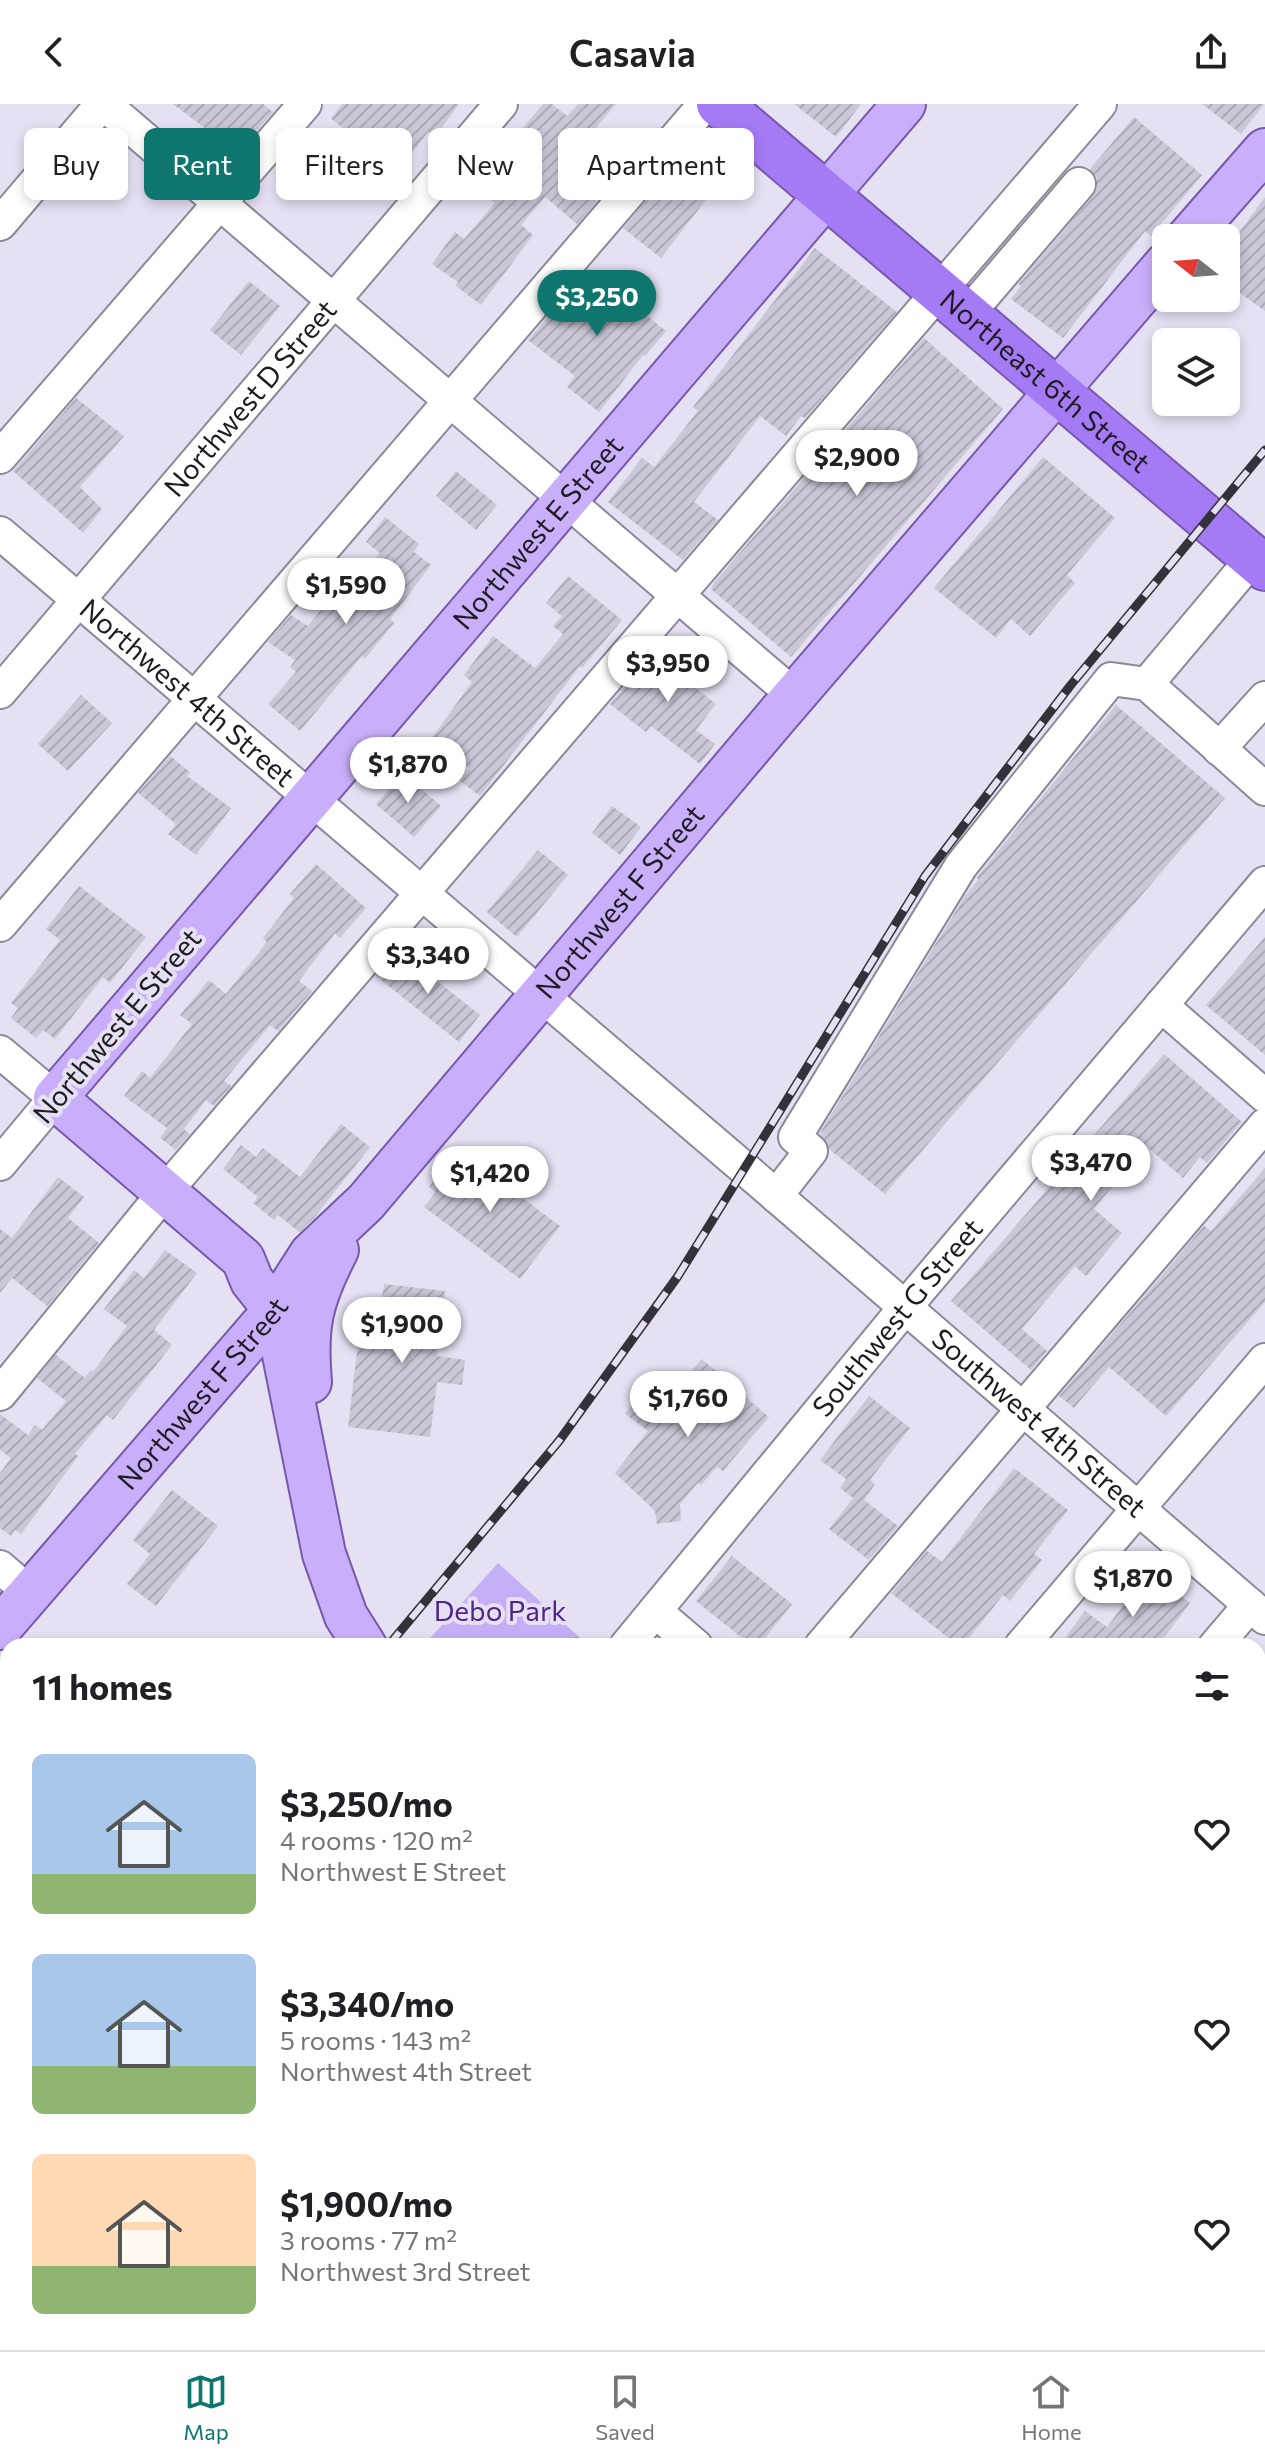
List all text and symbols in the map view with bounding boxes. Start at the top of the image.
icon: back [32,30,76,74]
text: Casavia [569,30,696,74]
icon: share [1189,30,1233,74]
chip: Buy [24,128,128,200]
chip: Rent [144,128,260,200]
chip: Filters [276,128,412,200]
chip: New [428,128,542,200]
chip: Apartment [558,128,754,200]
north arrow [1152,224,1240,312]
map controls [1152,224,1240,416]
pin: $3,250 [532,270,662,338]
text: $3,250 [555,280,639,311]
street label: Northeast 6th Street [934,282,1158,479]
street label: Northwest D Street [156,292,343,503]
button: layers [1152,328,1240,416]
street label: Northwest E Street [445,428,629,636]
pin: $2,900 [792,430,922,498]
text: $2,900 [814,440,900,471]
pin: $1,590 [281,558,411,626]
text: $1,590 [305,568,387,599]
street label: Northwest 4th Street [73,591,302,793]
pin: $3,950 [603,636,733,704]
text: $3,950 [626,646,710,677]
pin: $1,870 [343,737,473,805]
text: $1,870 [368,747,448,778]
street label: Northwest F Street [528,797,711,1005]
street label: Northwest E Street [25,921,208,1130]
pin: $3,340 [363,928,493,996]
text: $3,340 [386,938,470,969]
pin: $3,470 [1026,1135,1156,1203]
text: $3,470 [1050,1145,1132,1176]
pin: $1,420 [425,1146,555,1214]
text: $1,420 [450,1156,530,1187]
street label: Southwest G Street [804,1211,989,1423]
street label: Northwest F Street [110,1291,294,1496]
pin: $1,900 [337,1297,467,1365]
text: $1,900 [360,1307,444,1338]
street label: Southwest 4th Street [926,1321,1153,1524]
pin: $1,760 [623,1371,753,1439]
text: $1,760 [648,1381,728,1412]
pin: $1,870 [1068,1551,1198,1619]
text: $1,870 [1093,1561,1173,1592]
park label: Debo Park [434,1593,566,1627]
icon: filters [1190,1664,1234,1708]
text: 11 homes [32,1665,173,1707]
text: $3,250/mo [280,1782,453,1824]
icon: home [96,1786,192,1882]
icon: heart [1190,1812,1234,1856]
text: 4 rooms · 120 m² [280,1824,473,1855]
text: Northwest E Street [280,1855,506,1886]
text: $3,340/mo [280,1982,454,2024]
icon: home [96,1986,192,2082]
icon: heart [1190,2012,1234,2056]
text: 5 rooms · 143 m² [280,2024,471,2055]
text: Northwest 4th Street [280,2055,532,2086]
text: $1,900/mo [280,2182,453,2224]
icon: home [96,2186,192,2282]
icon: heart [1190,2212,1234,2256]
text: 3 rooms · 77 m² [280,2224,457,2255]
text: Northwest 3rd Street [280,2255,531,2286]
tab: Map [183,2370,229,2445]
tab: Saved [595,2370,655,2445]
tab: Home [1021,2370,1082,2445]

